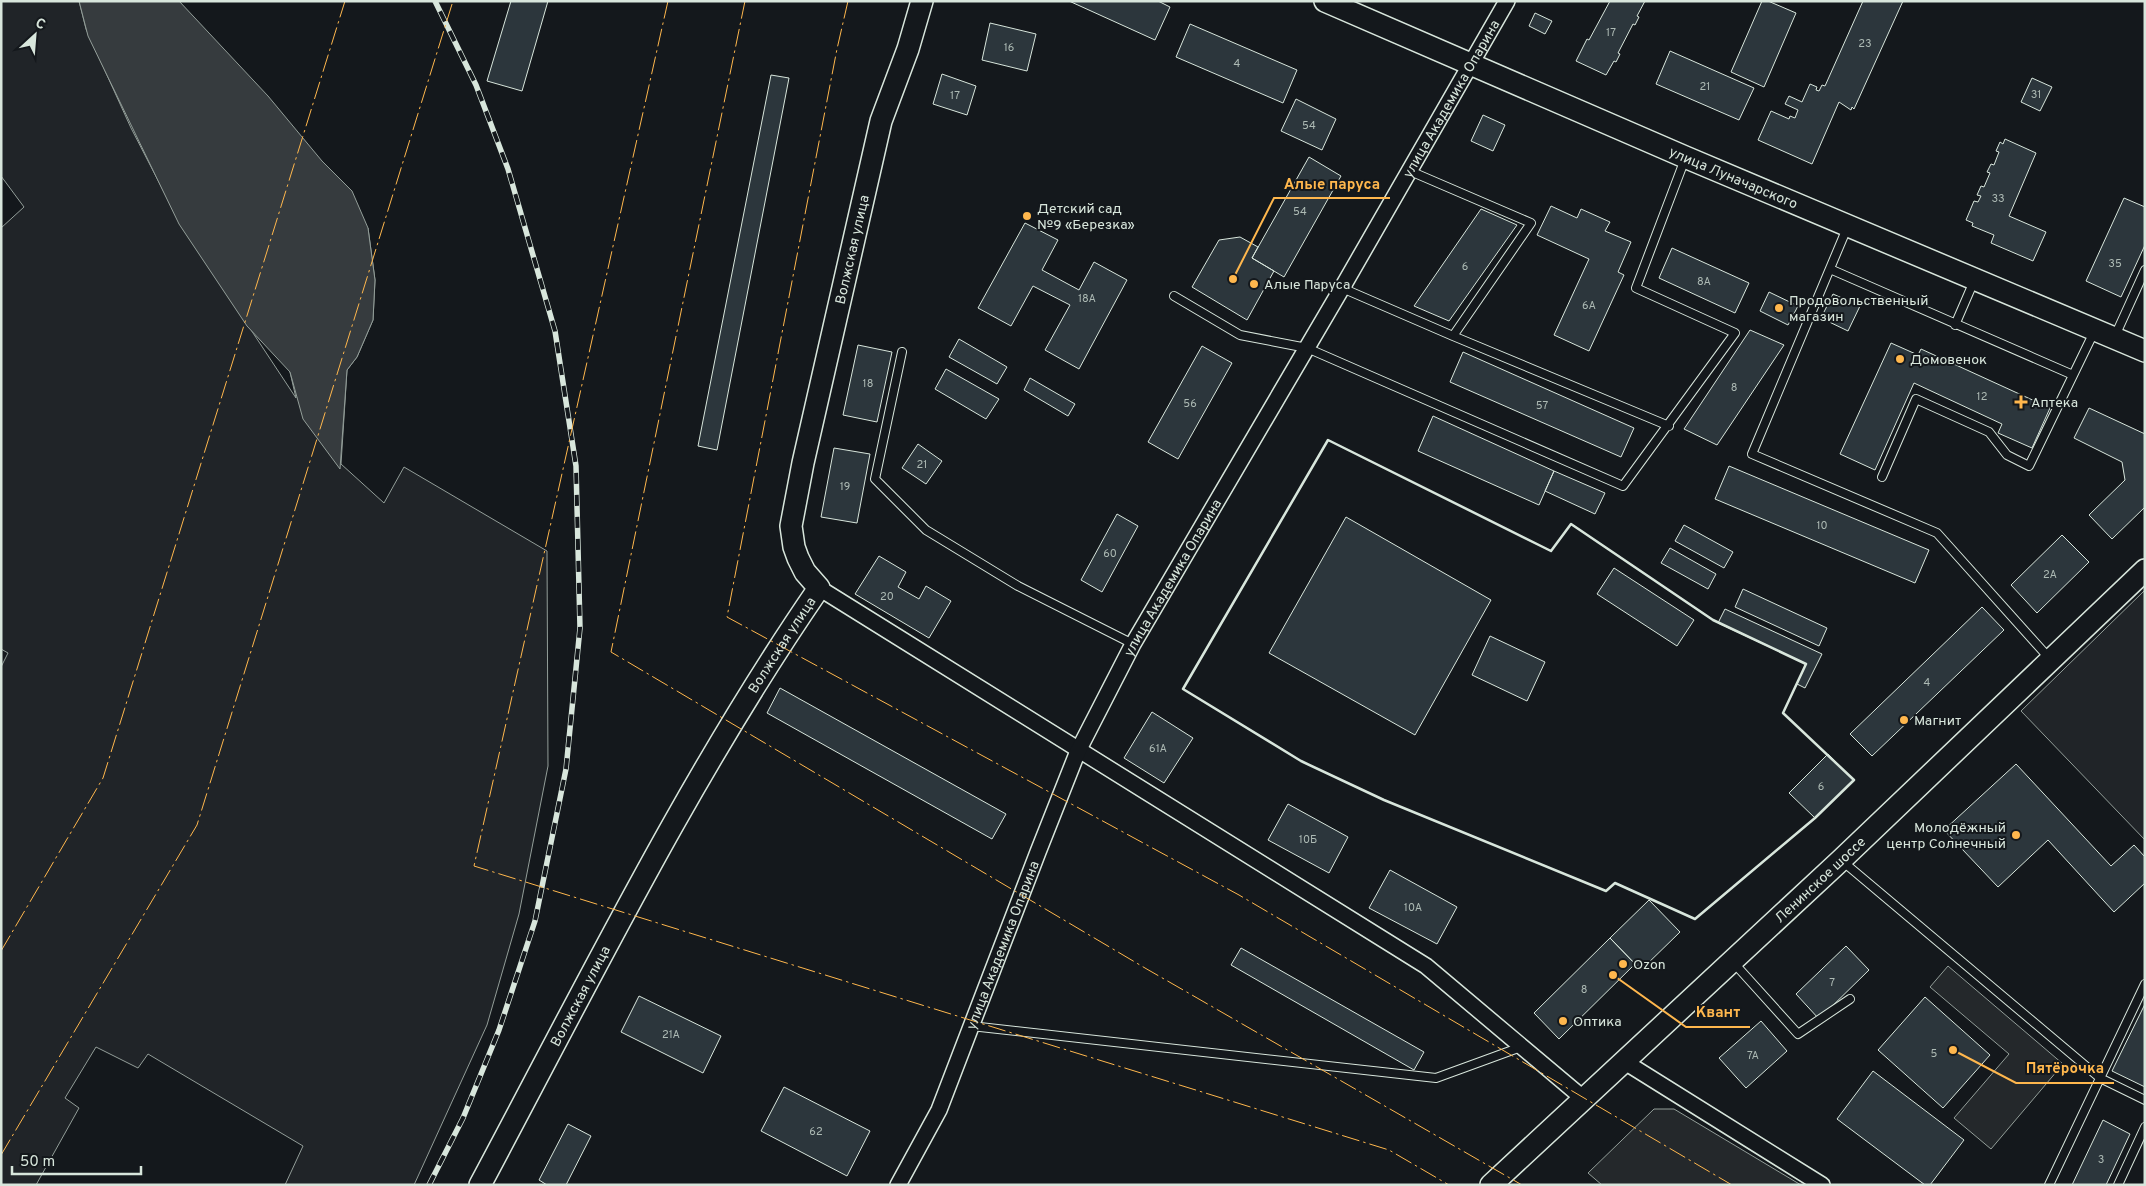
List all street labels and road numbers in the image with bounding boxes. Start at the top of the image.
street label: улица Академика Опарина [1400,17,1504,181]
street label: улица Луначарского [1666,144,1800,214]
street label: Волжская улица [832,193,874,306]
street label: улица Академика Опарина [1121,496,1226,660]
street label: Волжская улица [745,594,820,697]
street label: Ленинское шоссе [1772,834,1870,927]
street label: улица Академика Опарина [964,859,1044,1033]
street label: Волжская улица [548,943,615,1050]

